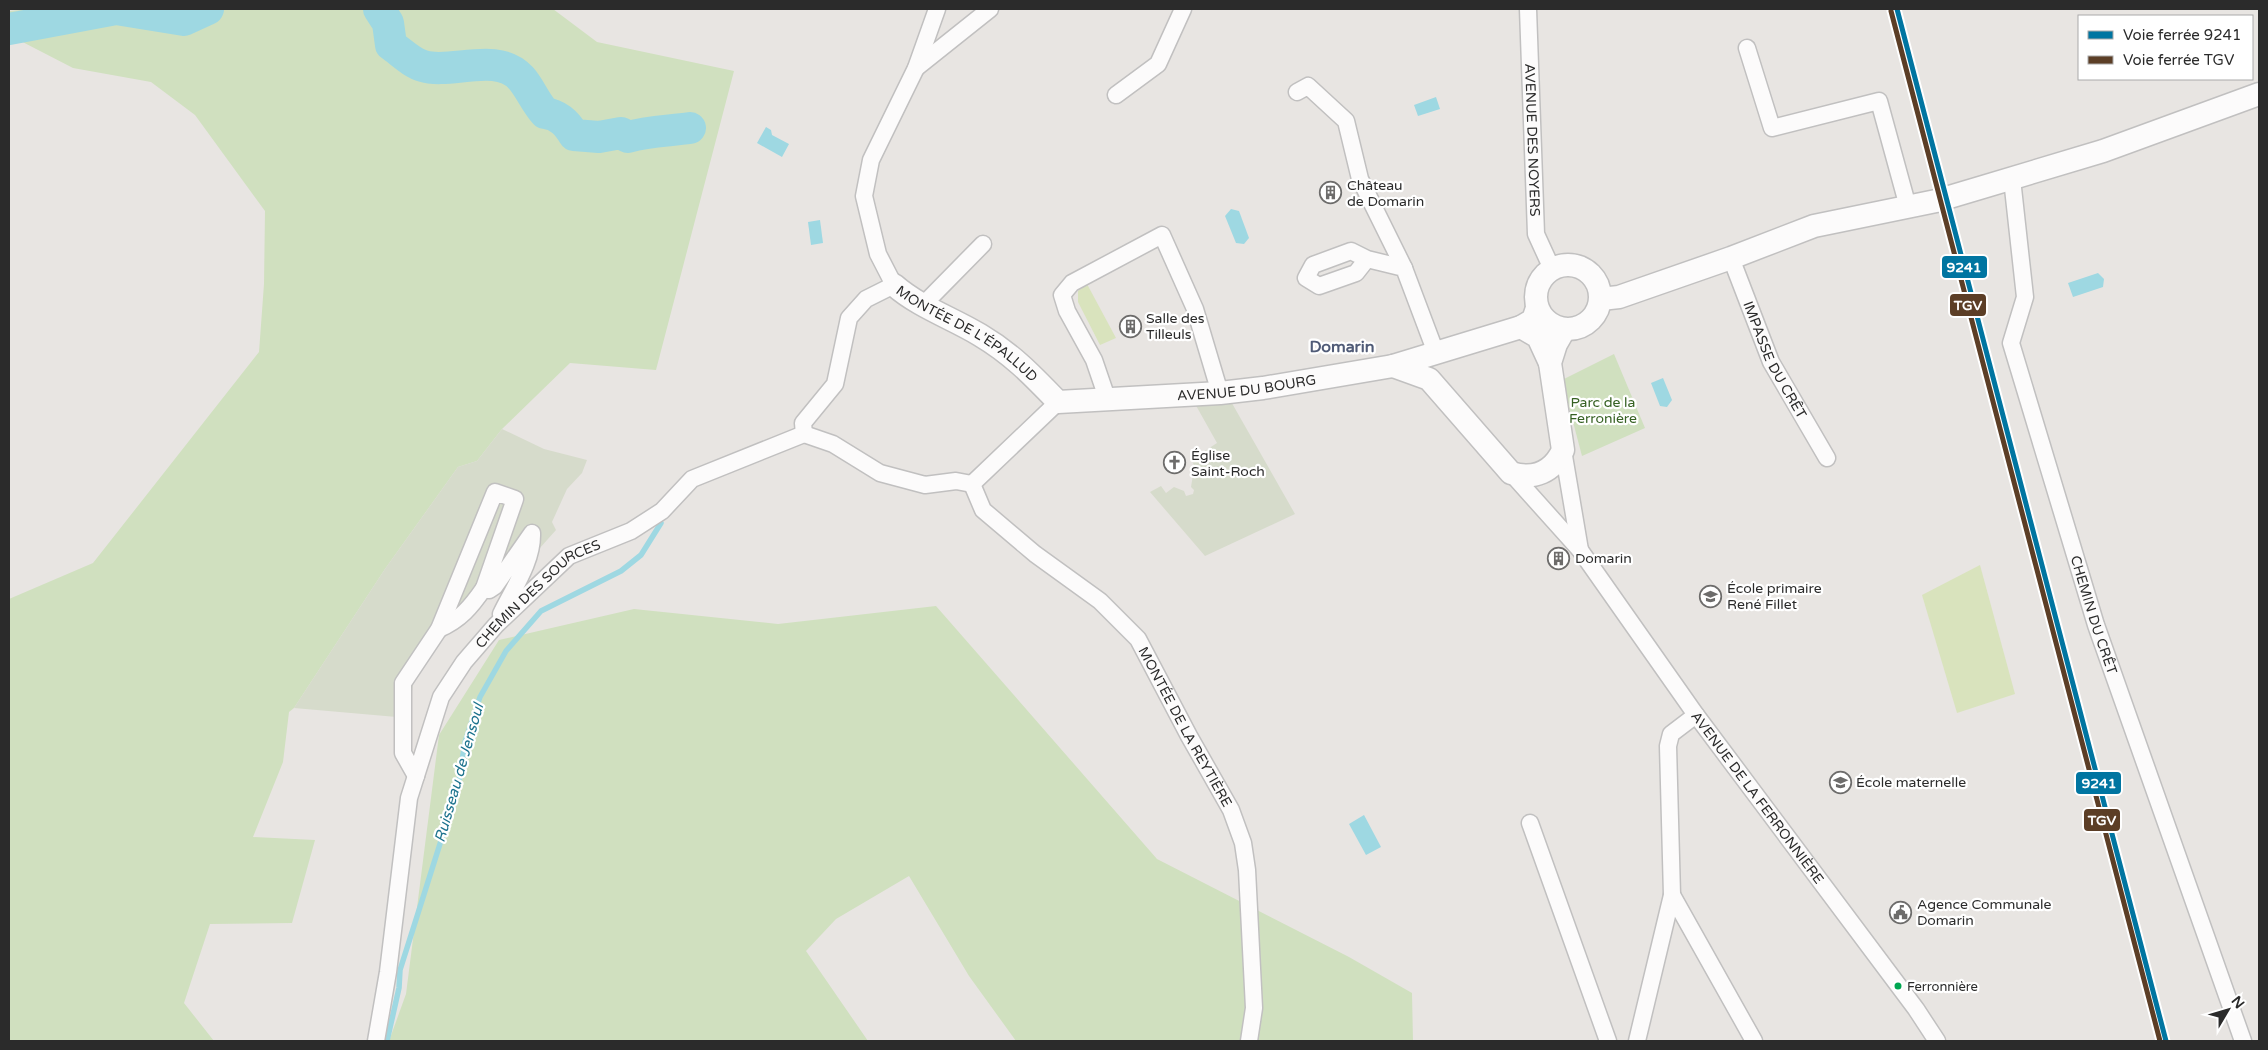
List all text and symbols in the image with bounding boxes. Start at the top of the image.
legend [2078,15,2253,80]
text: Voie ferrée 9241 [2123,26,2241,44]
text: Voie ferrée TGV [2123,51,2235,69]
street label: AVENUE DES NOYERS [1521,63,1543,217]
place label: Château de Domarin [1347,177,1424,210]
building icon: Château de Domarin [1319,181,1343,205]
line badge: 9241 [1941,255,1988,279]
text: 9241 [1946,259,1982,276]
street label: MONTÉE DE L'ÉPALLUD [893,282,1041,385]
line badge: TGV [1949,293,1987,317]
text: TGV [1953,297,1983,314]
street label: IMPASSE DU CRÊT [1739,299,1810,422]
place label: Salle des Tilleuls [1146,310,1205,343]
building icon: Salle des Tilleuls [1118,314,1142,338]
district label: Domarin [1310,337,1374,357]
street label: AVENUE DU BOURG [1176,371,1317,404]
park label: Parc de la Ferronière [1569,394,1637,427]
place label: Église Saint-Roch [1191,447,1265,480]
church icon: Église Saint-Roch [1163,451,1187,475]
street label: CHEMIN DES SOURCES [472,536,603,652]
building icon: Domarin [1547,546,1571,570]
place label: Domarin [1575,550,1632,567]
street label: CHEMIN DU CRÊT [2067,554,2121,677]
place label: École primaire René Fillet [1727,580,1822,613]
school or university icon: École primaire René Fillet [1699,584,1723,608]
street label: MONTÉE DE LA REYTIÈRE [1135,644,1236,810]
water label: Ruisseau de Jensoul [431,699,488,844]
street label: AVENUE DE LA FERRONNIÈRE [1687,708,1827,887]
school or university icon: École maternelle [1828,770,1852,794]
line badge: 9241 [2075,771,2122,795]
place label: École maternelle [1856,774,1966,791]
text: 9241 [2081,775,2117,792]
line badge: TGV [2083,808,2121,832]
text: TGV [2087,812,2117,829]
place label: Agence Communale Domarin [1917,896,2052,929]
public building icon: Agence Communale Domarin [1889,900,1913,924]
place label: Ferronnière [1907,979,1978,995]
marker: Ferronnière [1893,981,1903,991]
north arrow [2203,985,2253,1035]
text: N [2228,993,2248,1012]

